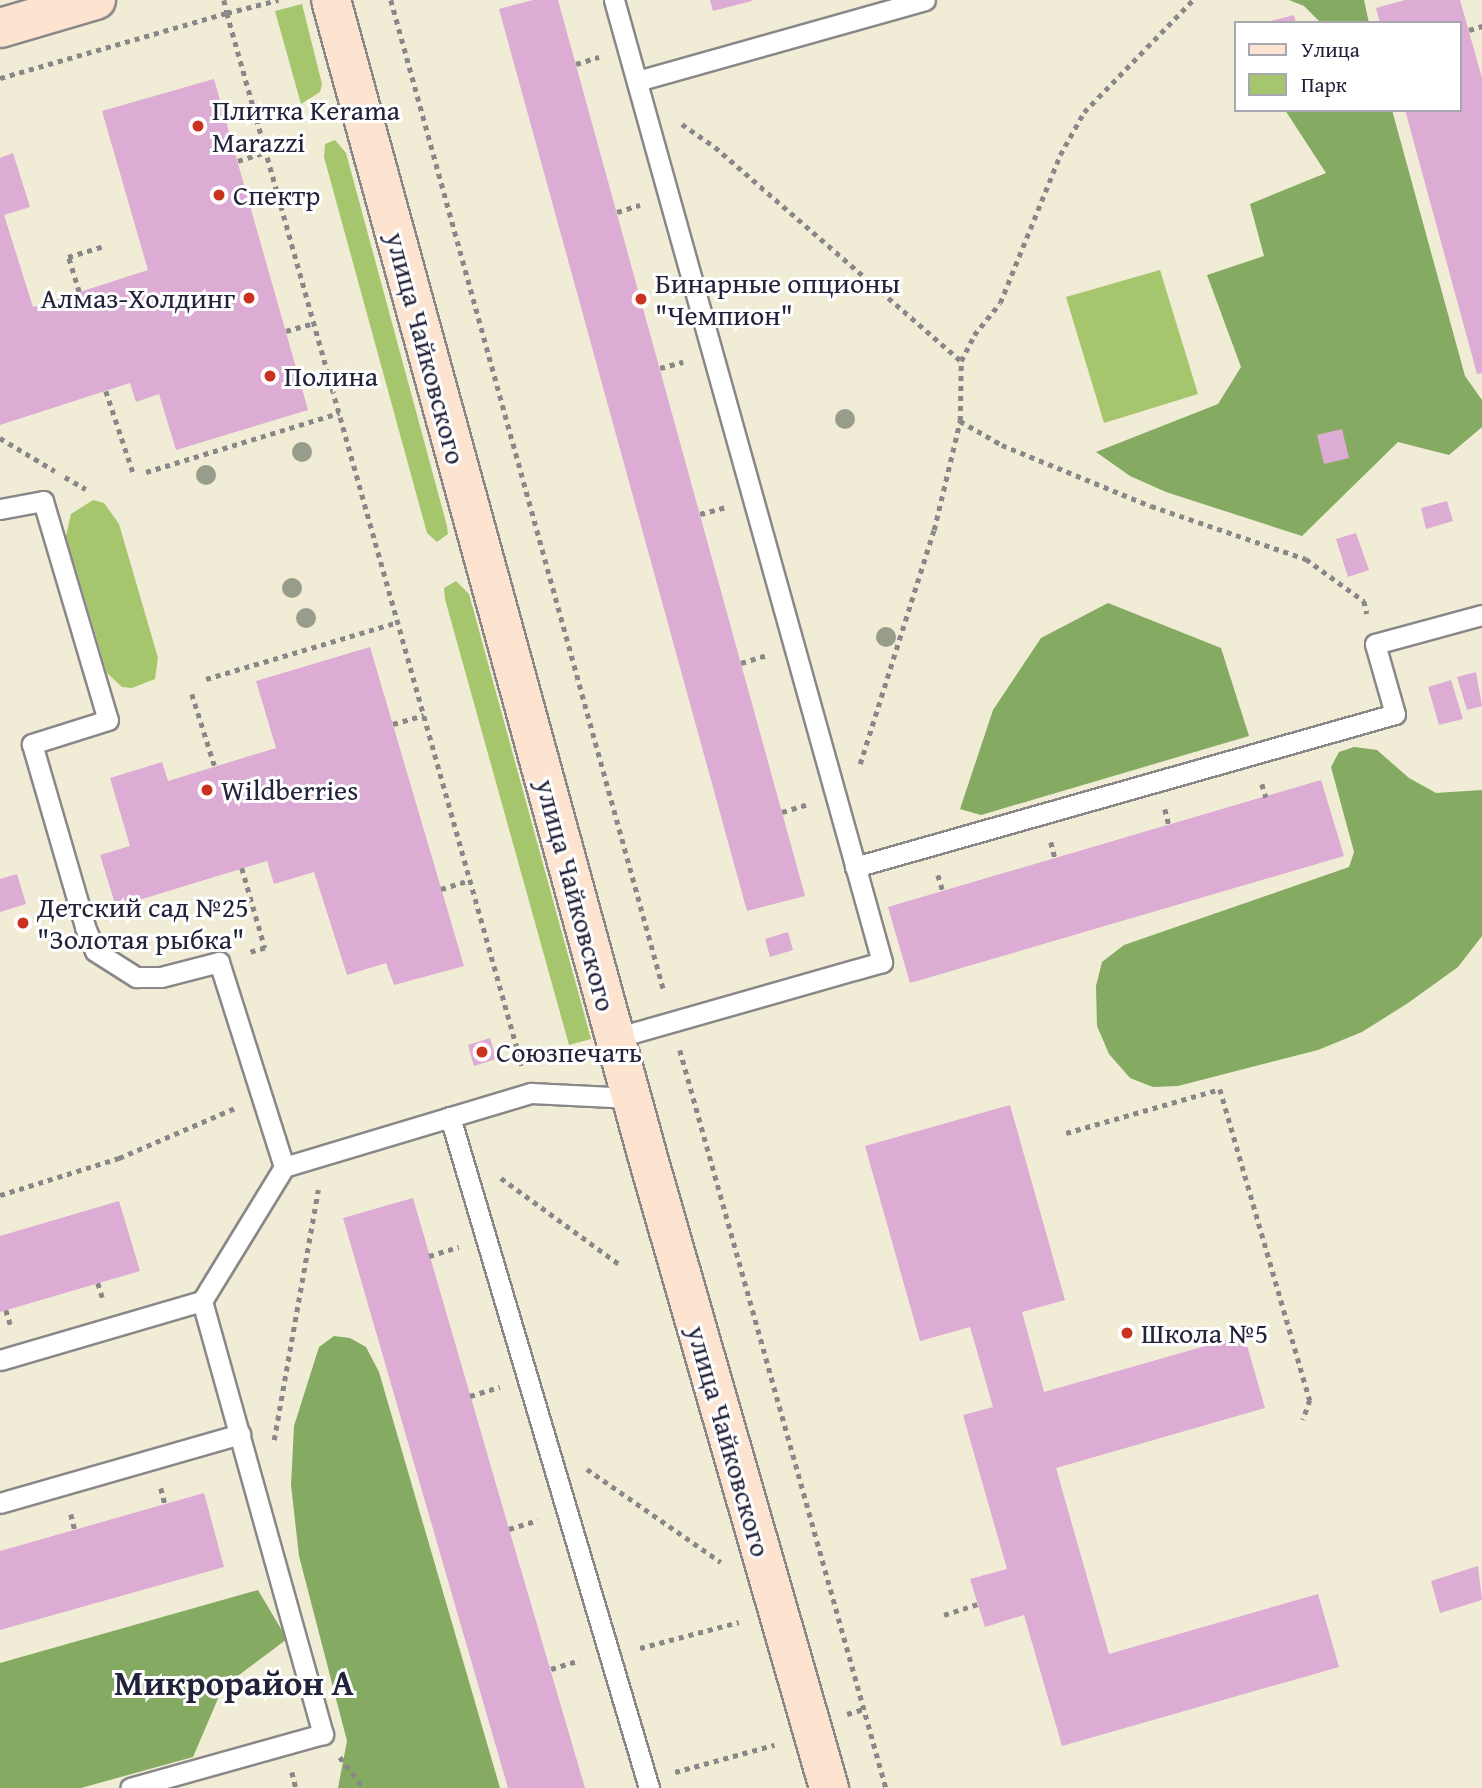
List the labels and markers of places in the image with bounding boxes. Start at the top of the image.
place label: Плитка Kerama Marazzi [212,93,400,159]
marker: Плитка Kerama Marazzi [190,118,206,134]
place label: Спектр [233,178,320,212]
marker: Спектр [211,187,227,203]
place label: Бинарные опционы "Чемпион" [655,266,900,332]
place label: Алмаз-Холдинг [41,281,235,315]
marker: Алмаз-Холдинг [241,290,257,306]
marker: Бинарные опционы "Чемпион" [633,291,649,307]
place label: Полина [284,359,378,393]
marker: Полина [262,368,278,384]
place label: Wildberries [221,773,358,807]
marker: Wildberries [199,782,215,798]
place label: Детский сад №25 "Золотая рыбка" [37,890,249,956]
marker: Детский сад №25 "Золотая рыбка" [15,915,31,931]
place label: Союзпечать [496,1035,642,1069]
marker: Союзпечать [474,1044,490,1060]
place label: Школа №5 [1141,1316,1268,1350]
marker: Школа №5 [1119,1325,1135,1341]

